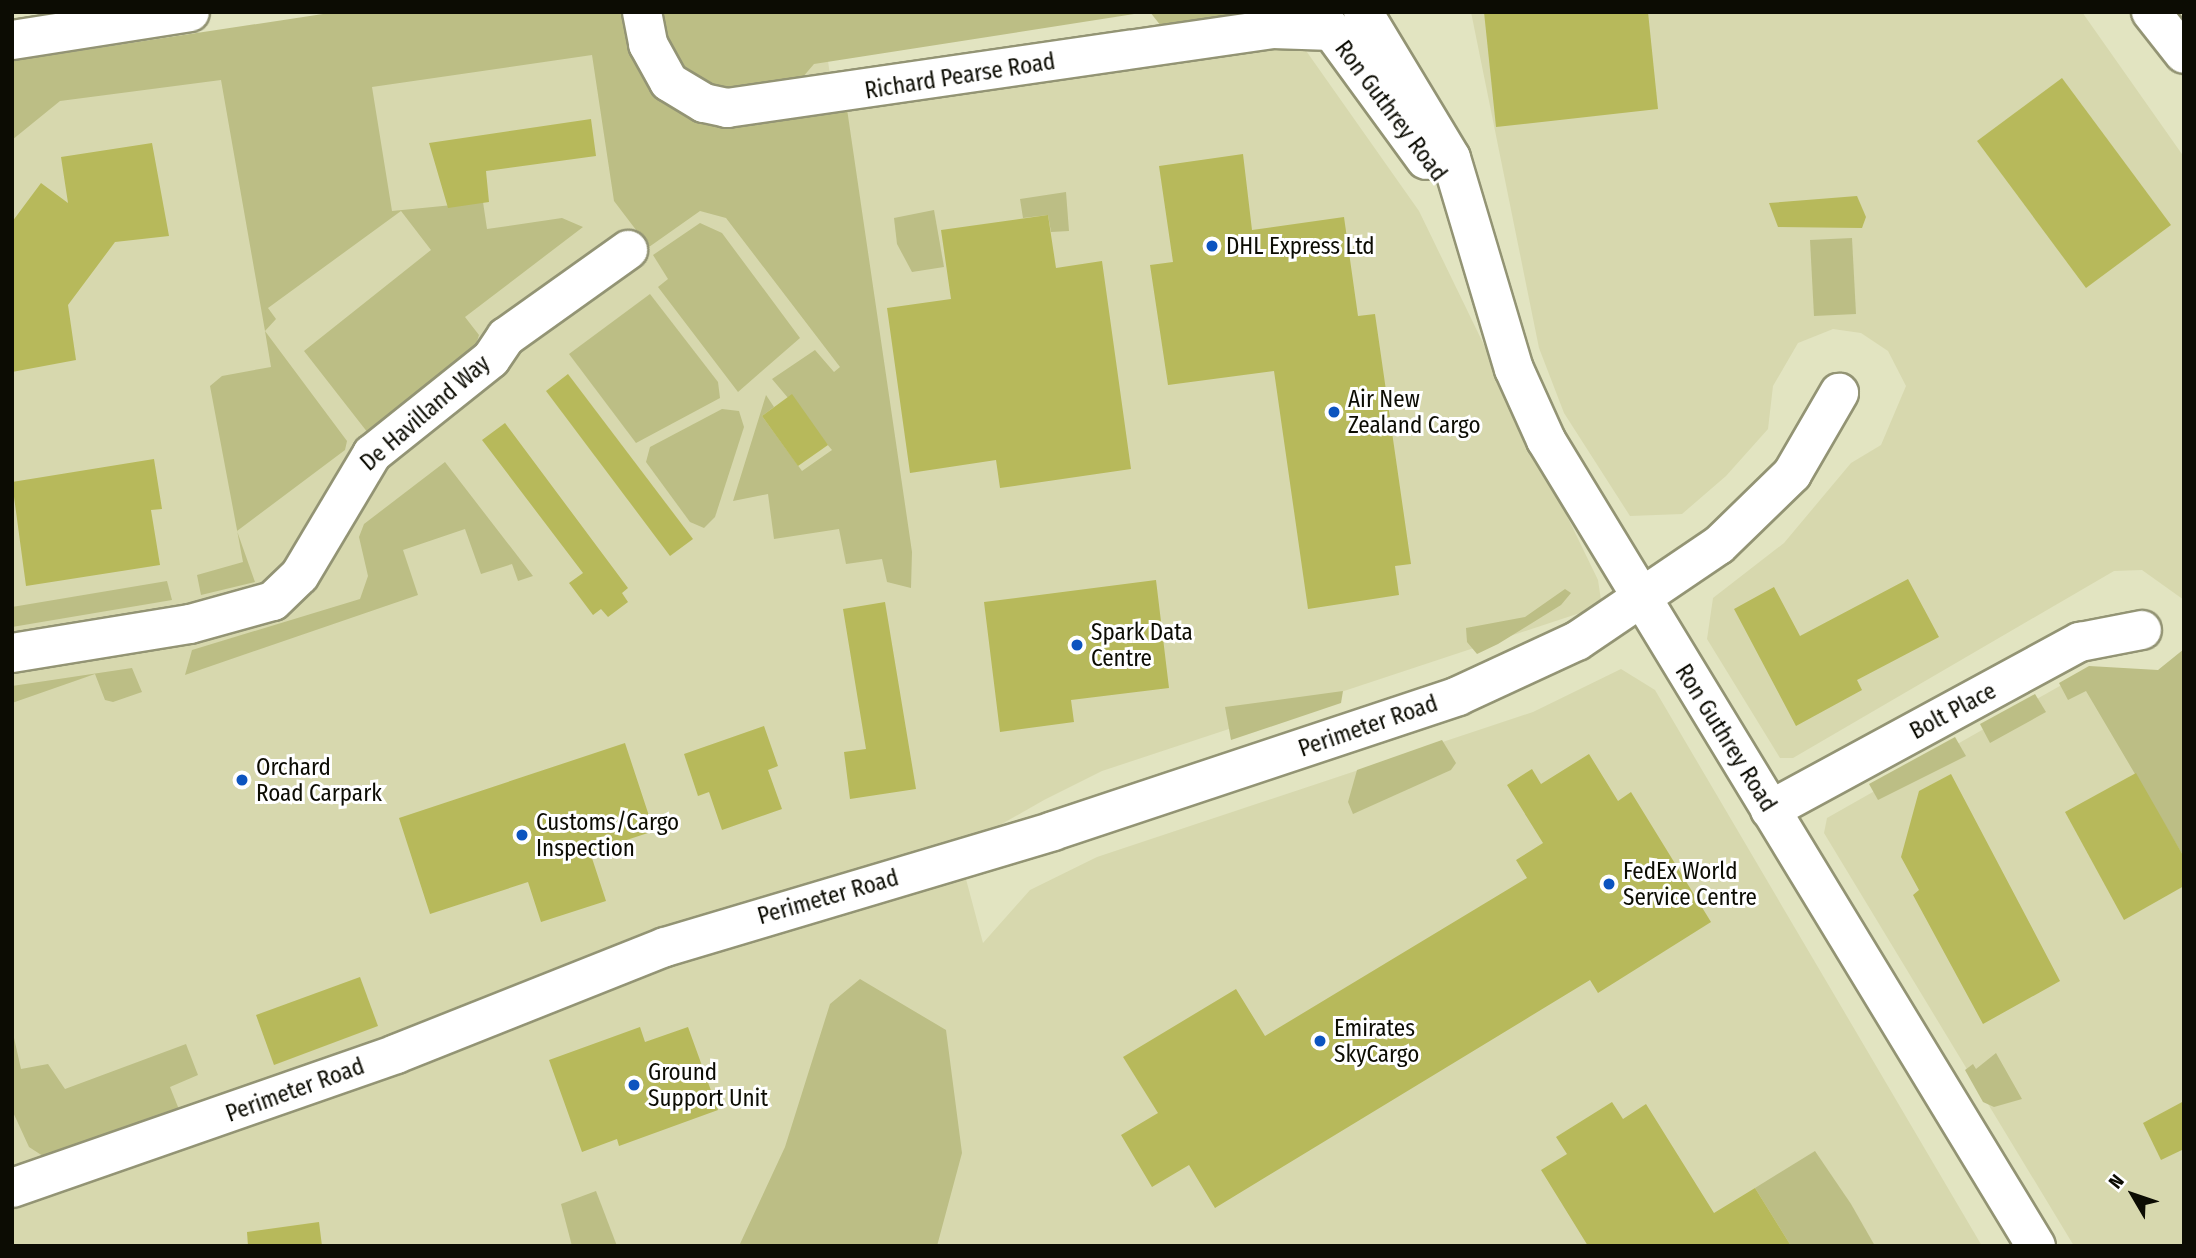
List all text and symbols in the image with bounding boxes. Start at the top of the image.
street label: Ron Guthrey Road [1329,35,1453,187]
street label: Richard Pearse Road [863,47,1057,105]
place label: DHL Express Ltd [1226,232,1375,260]
marker: DHL Express Ltd [1204,238,1220,254]
street label: De Havilland Way [355,349,495,477]
place label: Air New Zealand Cargo [1348,385,1481,439]
marker: Air New Zealand Cargo [1326,404,1342,420]
place label: Spark Data Centre [1091,618,1193,672]
marker: Spark Data Centre [1069,637,1085,653]
street label: Ron Guthrey Road [1670,659,1782,817]
street label: Bolt Place [1905,677,2001,745]
street label: Perimeter Road [1295,689,1441,763]
place label: Orchard Road Carpark [256,753,382,807]
marker: Orchard Road Carpark [234,772,250,788]
place label: Customs/Cargo Inspection [536,808,679,862]
marker: Customs/Cargo Inspection [514,827,530,843]
place label: FedEx World Service Centre [1623,857,1757,911]
street label: Perimeter Road [754,864,902,930]
marker: FedEx World Service Centre [1601,876,1617,892]
place label: Emirates SkyCargo [1334,1014,1419,1068]
marker: Emirates SkyCargo [1312,1033,1328,1049]
street label: Perimeter Road [222,1052,368,1128]
place label: Ground Support Unit [648,1058,768,1112]
marker: Ground Support Unit [626,1077,642,1093]
north arrow [2098,1160,2168,1230]
text: N [2104,1170,2129,1193]

